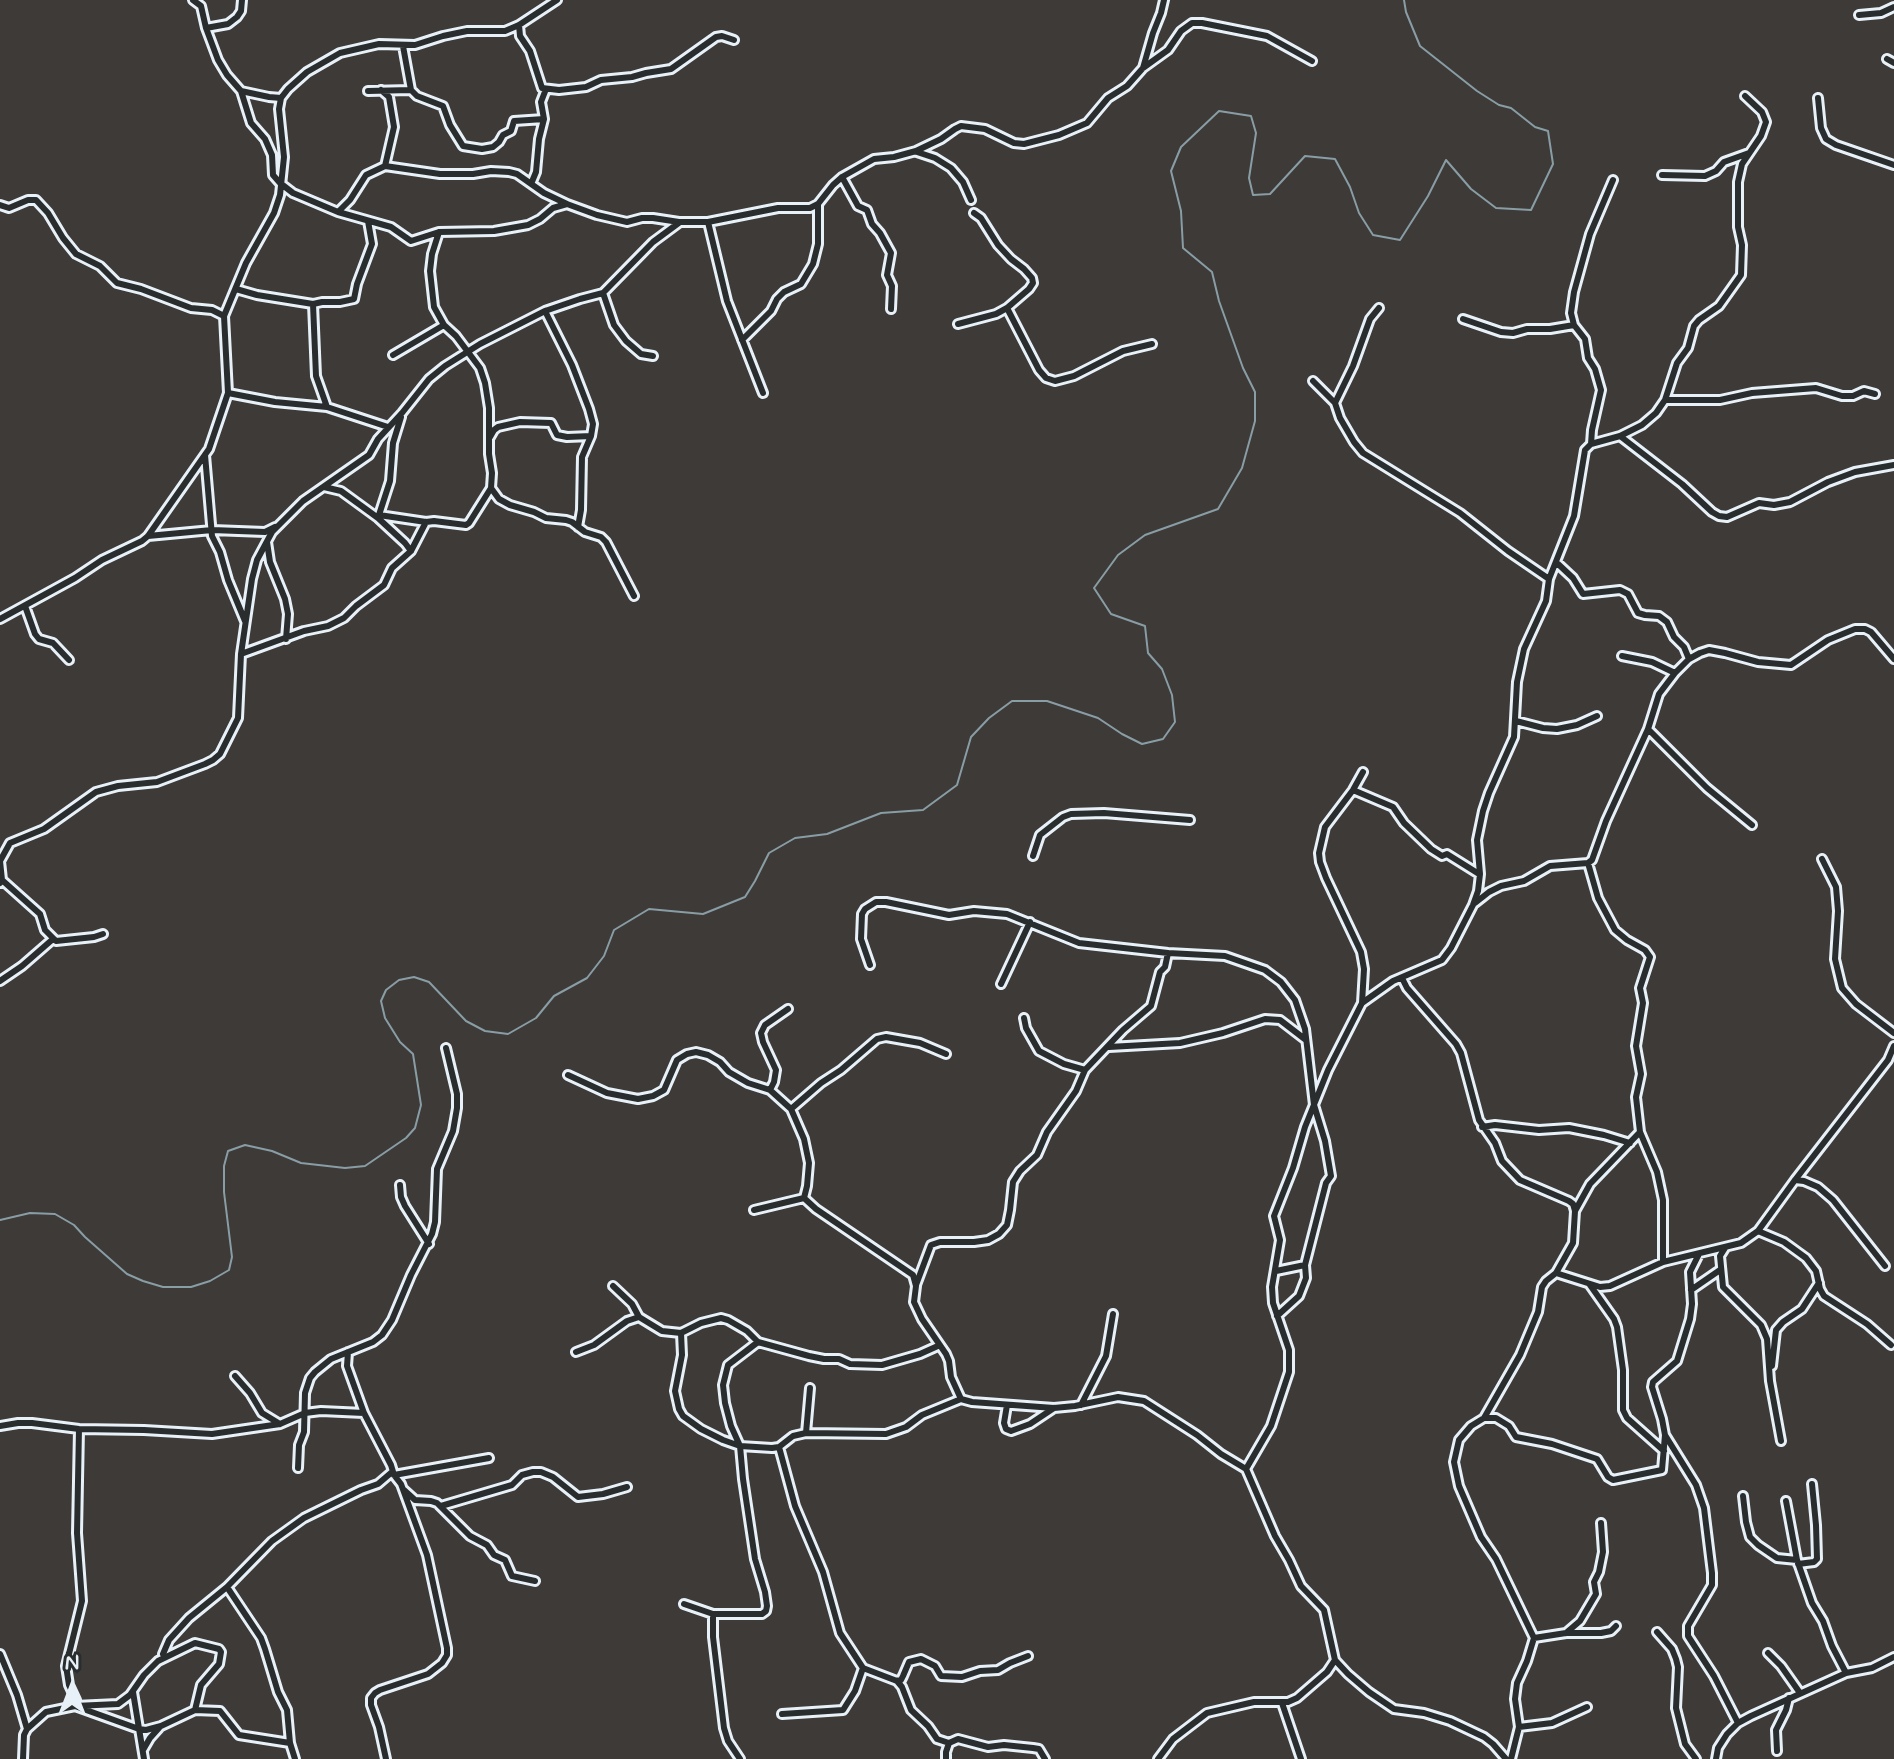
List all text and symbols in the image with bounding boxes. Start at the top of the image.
north arrow [32,1647,112,1727]
text: N [65,1649,79,1677]

